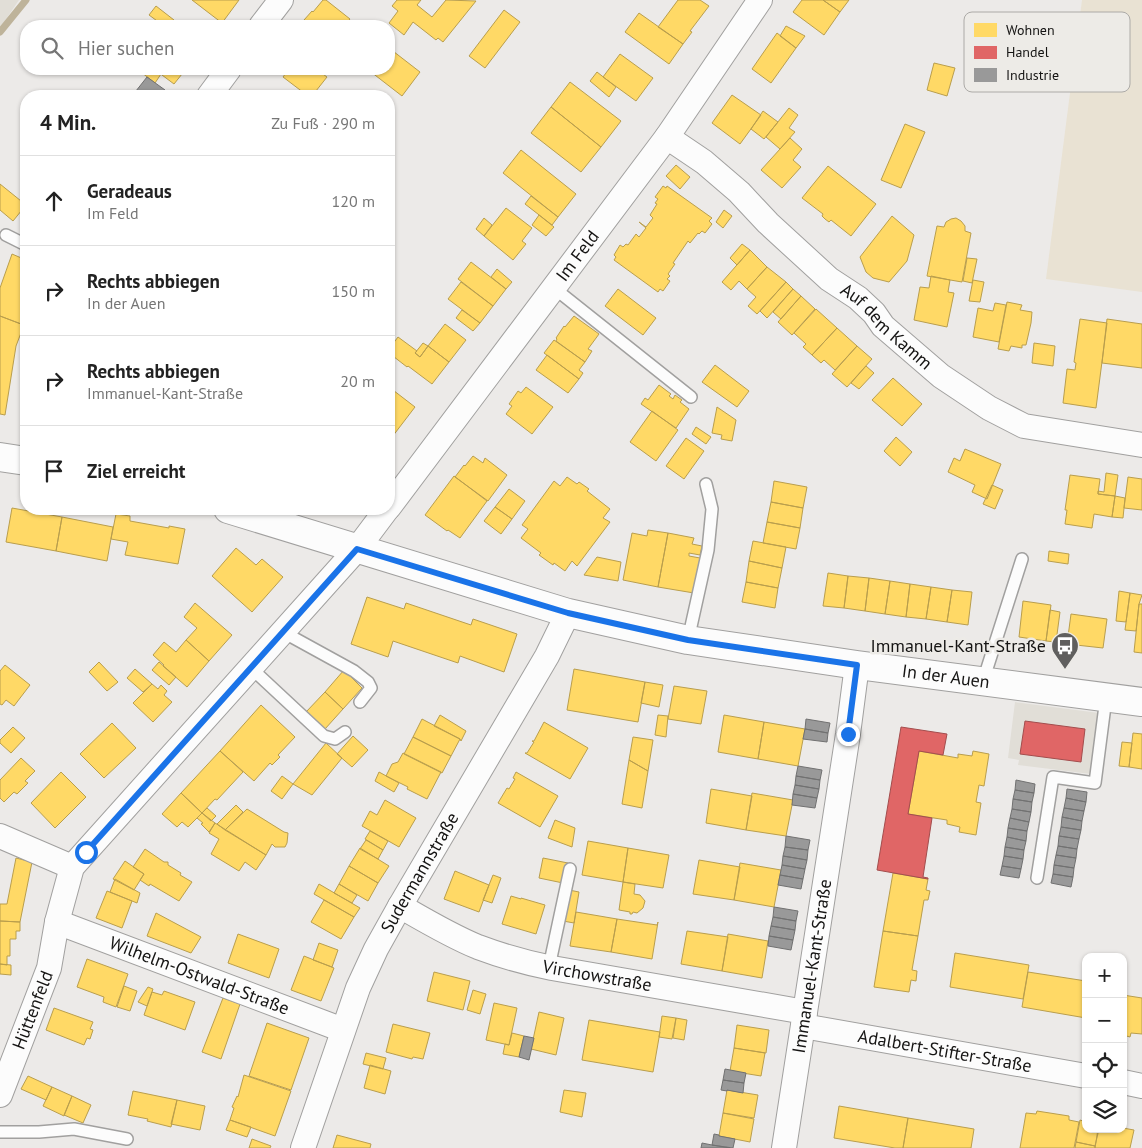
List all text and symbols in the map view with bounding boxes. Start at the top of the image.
legend [964,12,1130,92]
search box [20,20,395,75]
text: Wohnen [1006,21,1055,39]
icon: search [38,34,66,62]
text: Hier suchen [78,36,174,60]
text: Handel [1006,43,1049,61]
text: Industrie [1006,66,1059,84]
text: 4 Min. [40,109,96,136]
text: Zu Fuß · 290 m [271,113,375,133]
text: Geradeaus [87,179,172,203]
icon: ahead [40,187,68,215]
text: 120 m [332,191,375,211]
text: Im Feld [87,203,139,223]
street label: Im Feld [551,226,604,286]
text: Rechts abbiegen [87,269,220,293]
icon: right [40,277,68,305]
street label: Auf dem Kamm [836,278,937,374]
text: 150 m [332,281,375,301]
text: In der Auen [87,293,165,313]
text: Rechts abbiegen [87,359,220,383]
icon: right [40,367,68,395]
text: 20 m [340,371,375,391]
text: Immanuel-Kant-Straße [87,383,243,403]
icon: arrive [40,457,68,485]
text: Ziel erreicht [87,459,185,483]
bus stop icon: Immanuel-Kant-Straße [1050,631,1080,670]
place label: Immanuel-Kant-Straße [870,634,1046,657]
street label: In der Auen [901,659,991,693]
route end [837,723,860,746]
street label: Sudermannstraße [375,808,464,937]
route start [75,841,98,864]
street label: Immanuel-Kant-Straße [787,877,836,1055]
street label: Wilhelm-Ostwald-Straße [106,931,293,1020]
map controls [1082,953,1127,1133]
button: + [1082,953,1127,998]
street label: Virchowstraße [540,954,654,996]
street label: Hüttenfeld [7,967,58,1053]
button: − [1082,998,1127,1043]
street label: Adalbert-Stifter-Straße [856,1024,1034,1077]
button: locate [1082,1043,1127,1088]
button: layers [1082,1088,1127,1133]

